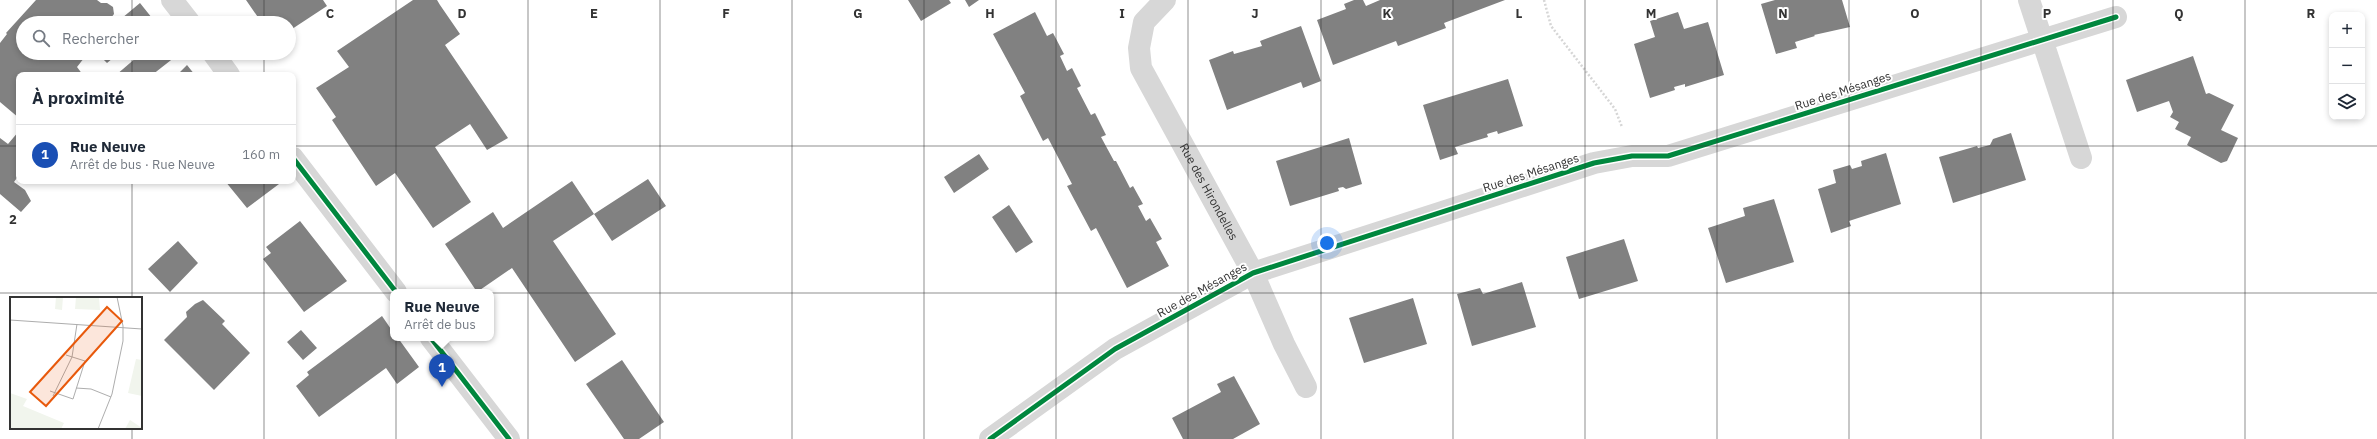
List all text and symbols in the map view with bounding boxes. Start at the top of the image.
text: C [326,5,335,22]
text: D [457,5,467,22]
text: E [590,5,598,22]
text: F [722,5,730,22]
text: G [853,5,863,22]
text: H [985,5,995,22]
text: I [1119,5,1125,22]
text: J [1251,5,1259,22]
text: K [1382,5,1392,22]
text: L [1516,5,1523,22]
text: M [1646,5,1656,22]
text: N [1778,5,1788,22]
text: O [1910,5,1920,22]
text: P [2043,5,2052,22]
text: Q [2174,5,2184,22]
text: R [2307,5,2316,22]
map controls [2329,12,2365,120]
button: + [2329,12,2365,48]
search box [16,16,296,60]
icon: search [30,27,52,49]
text: Rechercher [62,29,139,48]
button: − [2329,48,2365,84]
street label: Rue des Mésanges [1793,68,1893,113]
button: layers [2329,84,2365,120]
text: À proximité [32,87,125,109]
text: Rue Neuve [70,137,146,156]
street label: Rue des Hirondelles [1177,140,1242,243]
text: 1 [41,146,49,163]
text: 160 m [242,146,280,163]
street label: Rue des Mésanges [1481,150,1581,195]
text: Arrêt de bus · Rue Neuve [70,156,215,173]
text: 2 [9,211,17,228]
your location [1317,233,1337,253]
street label: Rue des Mésanges [1154,259,1249,320]
popup [390,289,494,341]
inset map [10,297,142,429]
text: Rue Neuve [404,297,480,316]
text: Arrêt de bus [404,316,476,333]
pin: 1 [429,354,455,387]

